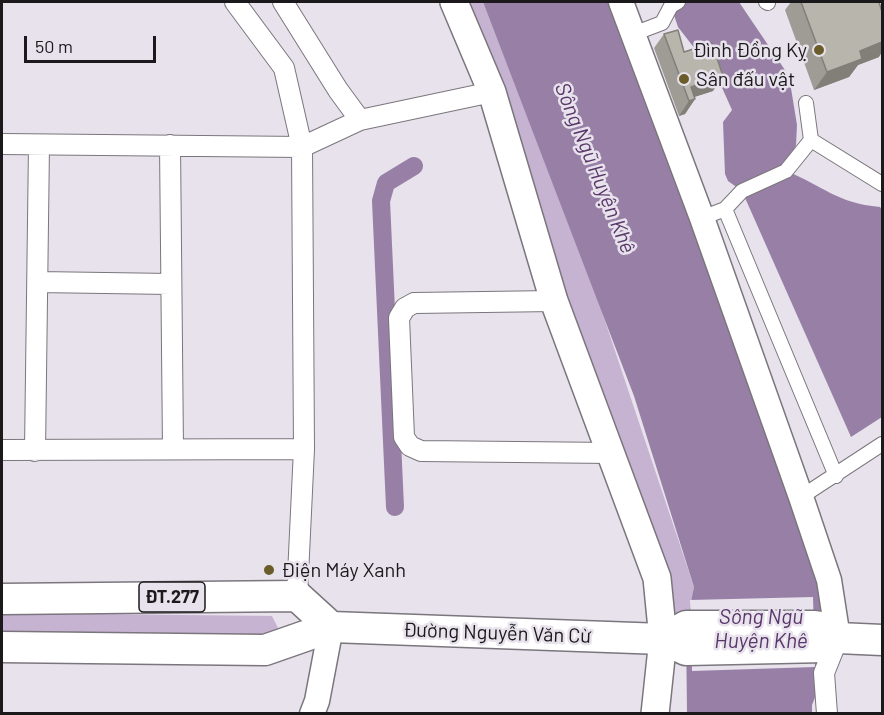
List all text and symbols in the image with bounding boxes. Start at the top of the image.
scale bar [27,24,159,62]
text: 50 m [35,35,73,57]
place label: Đình Đồng Kỵ [693,38,807,62]
marker: Đình Đồng Kỵ [812,43,826,57]
place label: Sân đấu vật [696,67,795,91]
marker: Sân đấu vật [677,72,691,86]
water label: Sông Ngũ Huyện Khê [549,79,641,257]
place label: Điện Máy Xanh [281,558,406,582]
marker: Điện Máy Xanh [262,563,276,577]
road number: ĐT.277 [139,582,205,612]
water label: Sông Ngũ Huyện Khê [714,604,808,654]
street label: Đường Nguyễn Văn Cừ [402,618,592,648]

